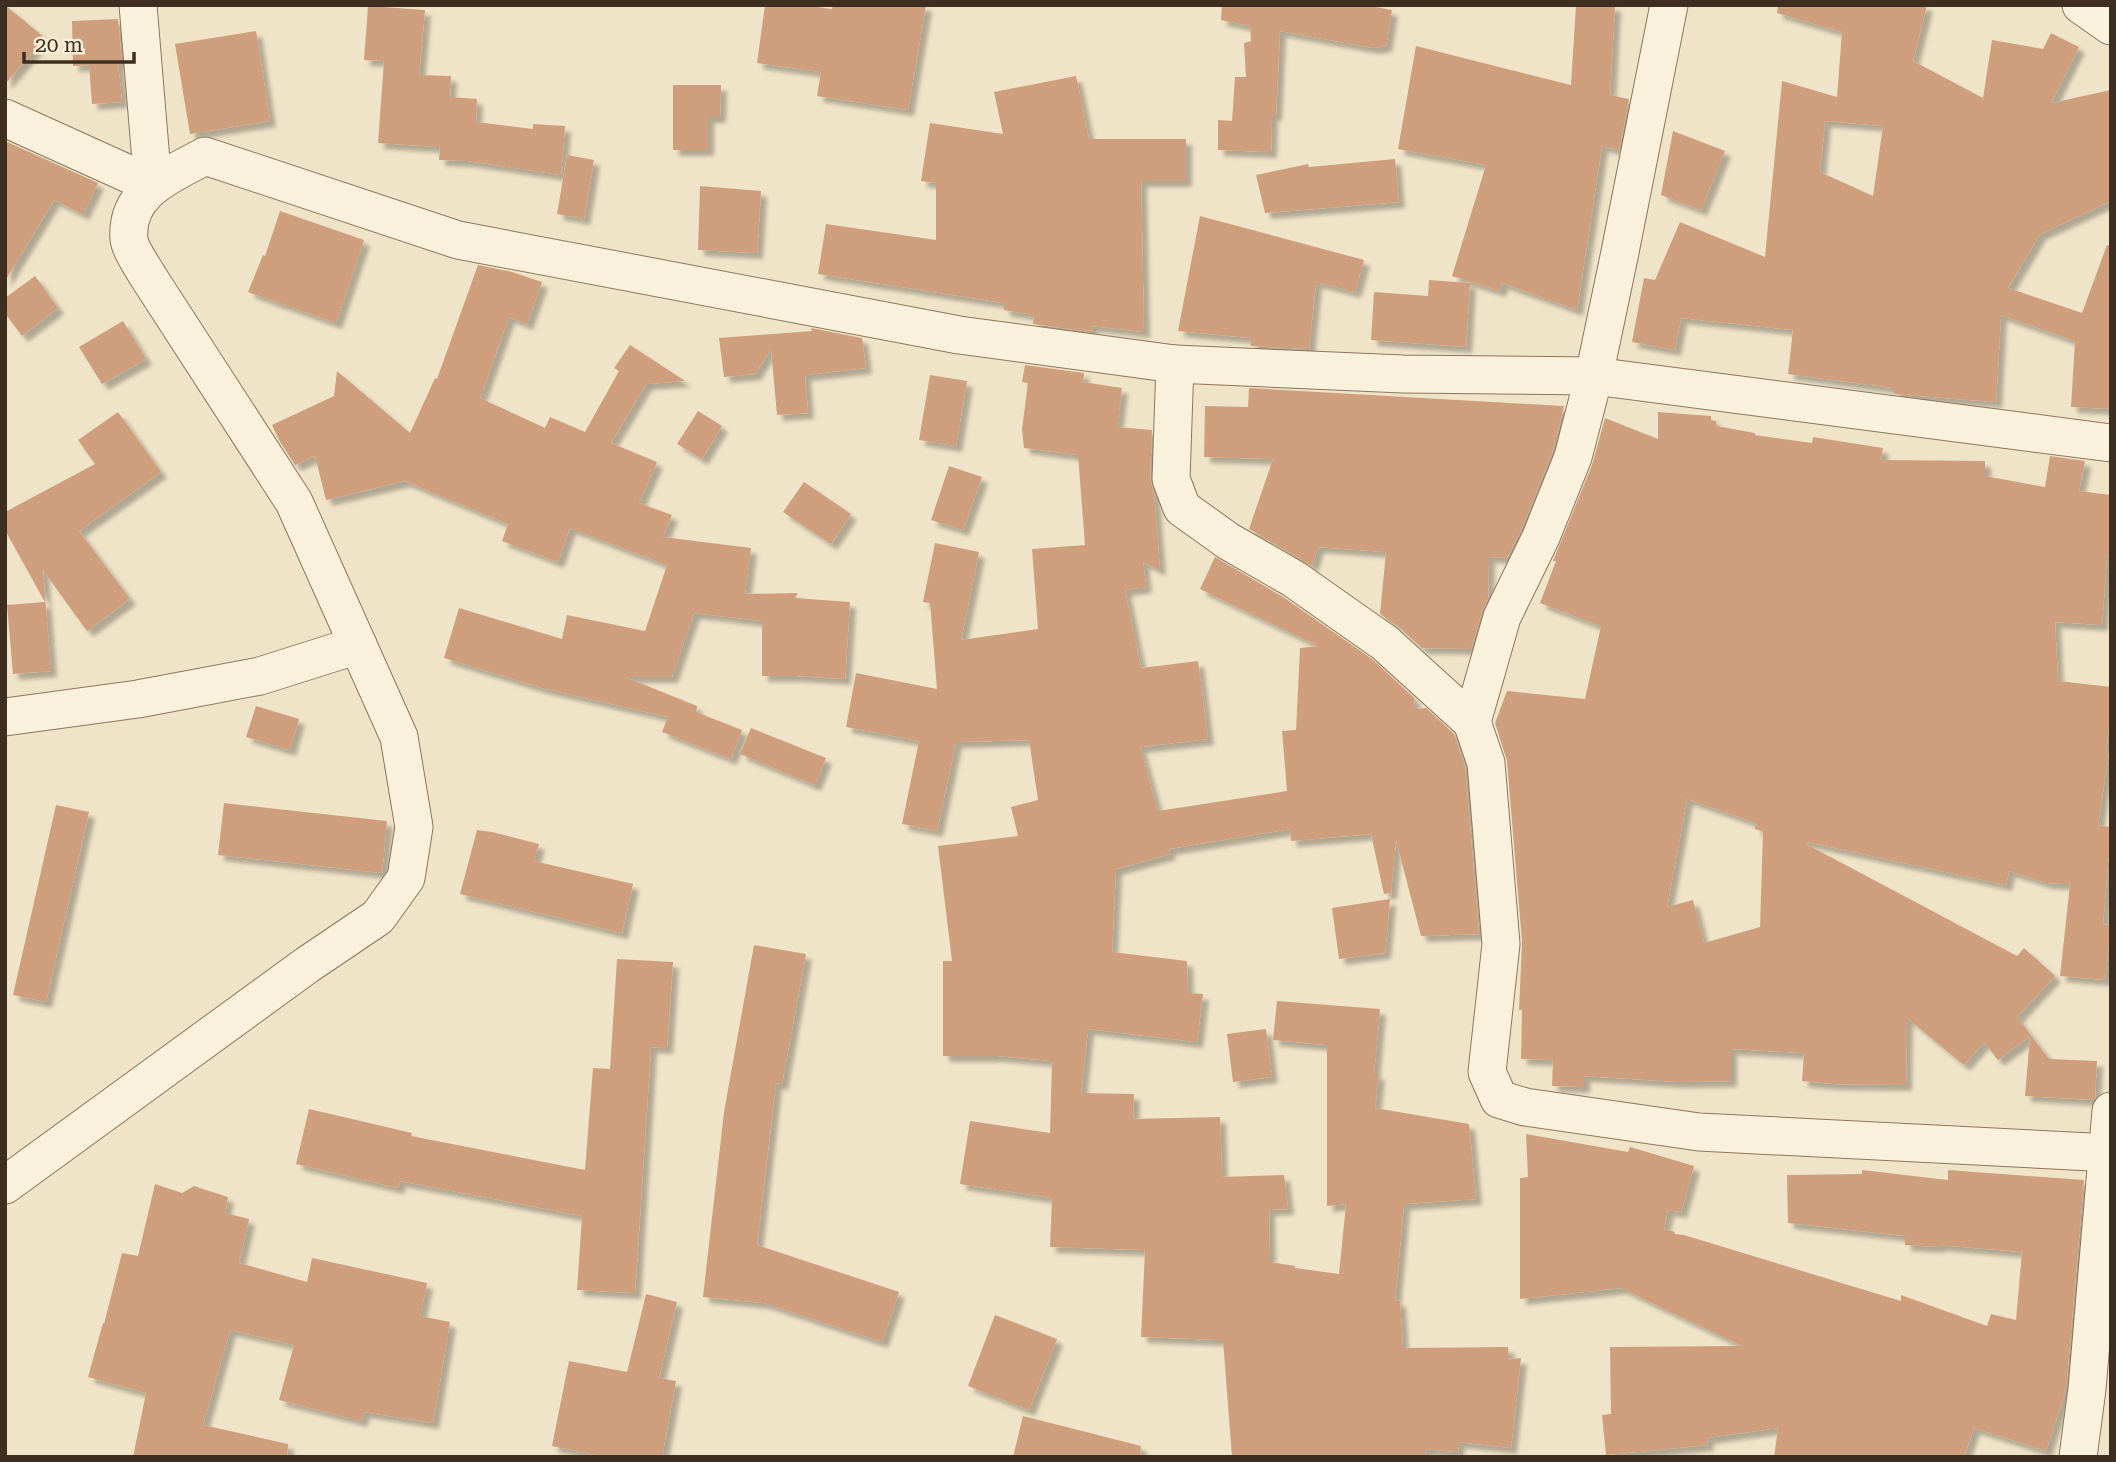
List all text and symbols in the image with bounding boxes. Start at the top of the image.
scale bar [24,21,135,65]
text: 20 m [35,33,83,57]

